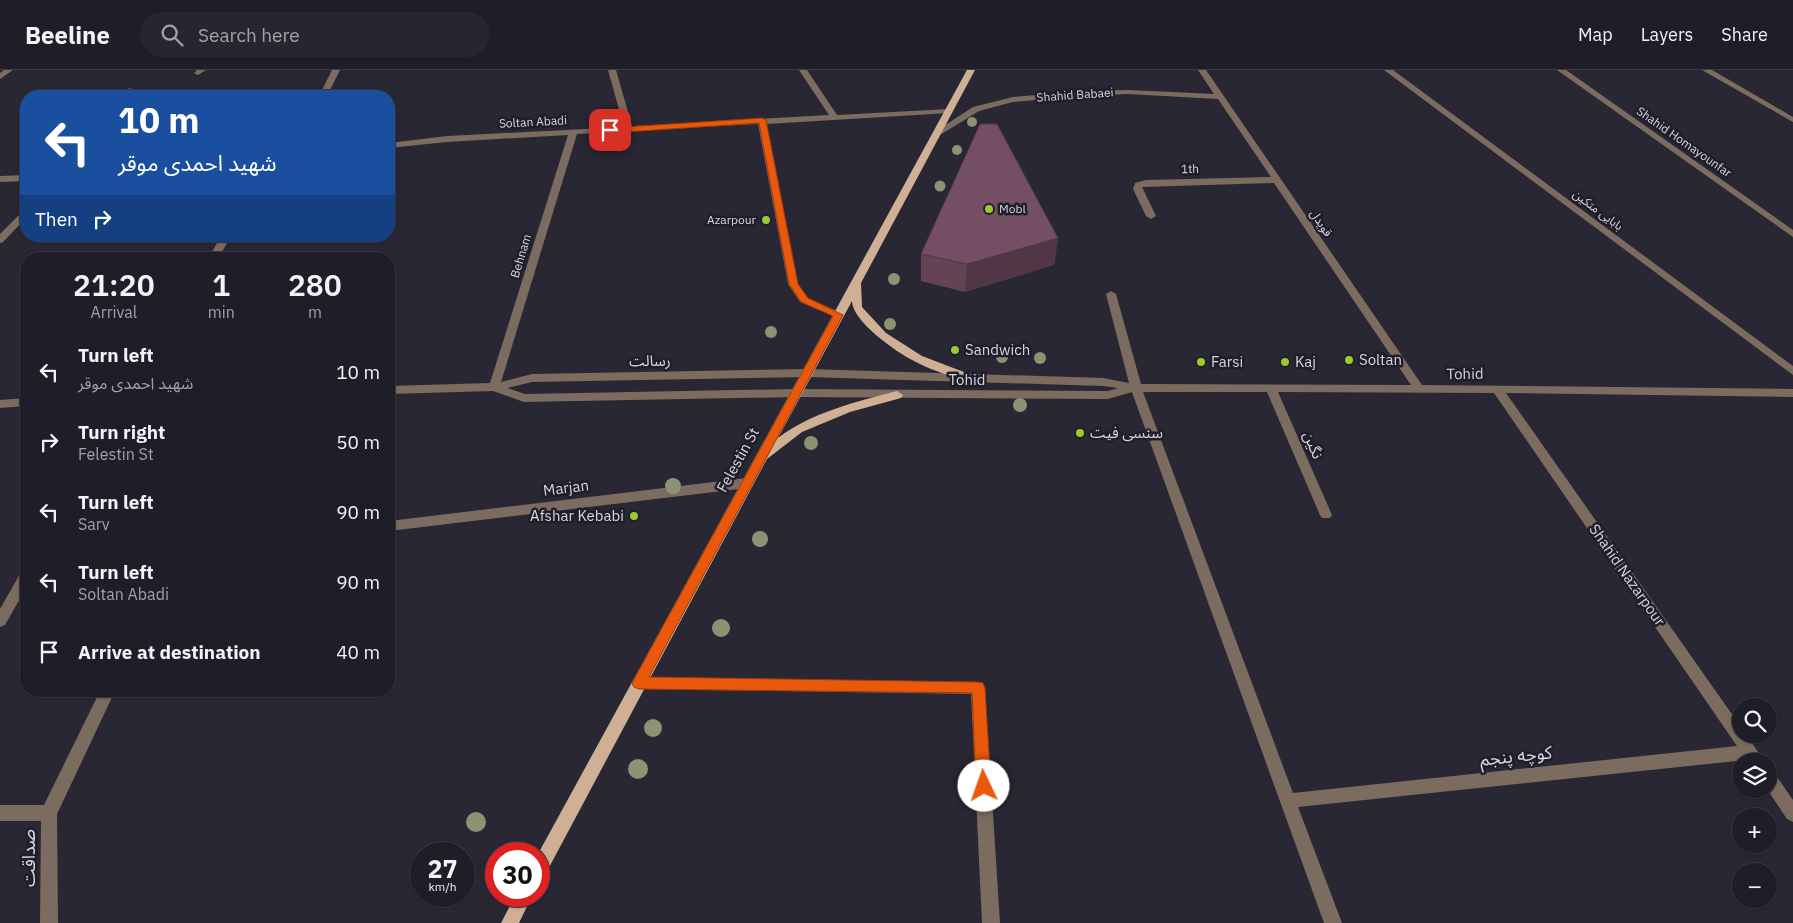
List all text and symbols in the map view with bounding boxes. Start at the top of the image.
search box [140,12,490,57]
text: Beeline [25,19,110,51]
icon: search [158,21,186,49]
text: Search here [198,23,300,47]
text: Map [1578,23,1613,46]
text: Layers [1641,23,1693,46]
text: Share [1721,23,1768,46]
street label: Shahid Babaei [1036,84,1114,105]
text: 10 m [118,97,200,143]
street label: Shahid Homayounfar [1634,103,1735,180]
pin [589,109,631,151]
icon: left [35,110,100,175]
street label: Soltan Abadi [499,112,567,131]
icon: arrive [596,116,624,144]
text: شهید احمدی موقر [118,148,277,177]
street label: 1th [1181,161,1199,176]
street label: بابایی متکین [1570,186,1626,233]
place label: Mobl [999,201,1026,216]
marker: Mobl [983,203,995,215]
icon: right [88,205,116,233]
street label: قویدل [1307,206,1336,239]
text: Then [35,207,78,231]
place label: Azarpour [707,212,757,227]
marker: Azarpour [760,214,772,226]
street label: Behnam [507,232,534,280]
text: 21:20 [73,265,155,304]
text: 1 [212,265,230,304]
text: 280 [288,265,342,304]
text: Arrival [91,302,137,322]
text: min [208,302,235,322]
text: m [308,302,322,322]
place label: Sandwich [965,340,1030,359]
text: Turn left [78,343,154,367]
marker: Sandwich [949,344,961,356]
place label: Soltan [1359,350,1402,369]
street label: رسالت [629,351,671,370]
place label: Farsi [1211,352,1243,371]
place label: Kaj [1295,352,1316,371]
marker: Soltan [1343,354,1355,366]
marker: Farsi [1195,356,1207,368]
marker: Kaj [1279,356,1291,368]
icon: left [35,358,63,386]
text: 10 m [336,360,380,384]
street label: Tohid [1446,364,1484,383]
street label: Tohid [949,370,985,389]
text: شهید احمدی موقر [78,373,193,393]
text: Turn right [78,420,165,444]
place label: سنسی فیت [1090,423,1163,442]
street label: Felestin St [712,424,763,495]
marker: سنسی فیت [1074,427,1086,439]
icon: right [35,428,63,456]
street label: نگین [1299,428,1328,461]
text: 50 m [336,430,380,454]
text: Felestin St [78,444,154,464]
street label: Marjan [542,475,590,500]
text: Turn left [78,490,154,514]
icon: left [35,498,63,526]
text: 90 m [336,500,380,524]
place label: Afshar Kebabi [530,506,624,525]
marker: Afshar Kebabi [628,510,640,522]
text: Sarv [78,514,110,534]
street label: Shahid Nazarpour [1585,520,1670,630]
text: Turn left [78,560,154,584]
icon: left [35,568,63,596]
text: 90 m [336,570,380,594]
text: Soltan Abadi [78,584,169,604]
icon: arrive [35,638,63,666]
text: Arrive at destination [78,640,261,664]
text: 40 m [336,640,380,664]
map controls [1732,698,1777,908]
button: search [1732,698,1777,743]
street label: کوچه پنجم [1479,740,1554,773]
button: layers [1732,753,1777,798]
position arrow [957,759,1009,811]
button: + [1732,808,1777,853]
street label: صداقت [17,829,40,887]
speed limit sign: 30 [485,842,550,907]
text: 27 [427,852,458,885]
button: − [1732,863,1777,908]
text: km/h [428,879,457,894]

